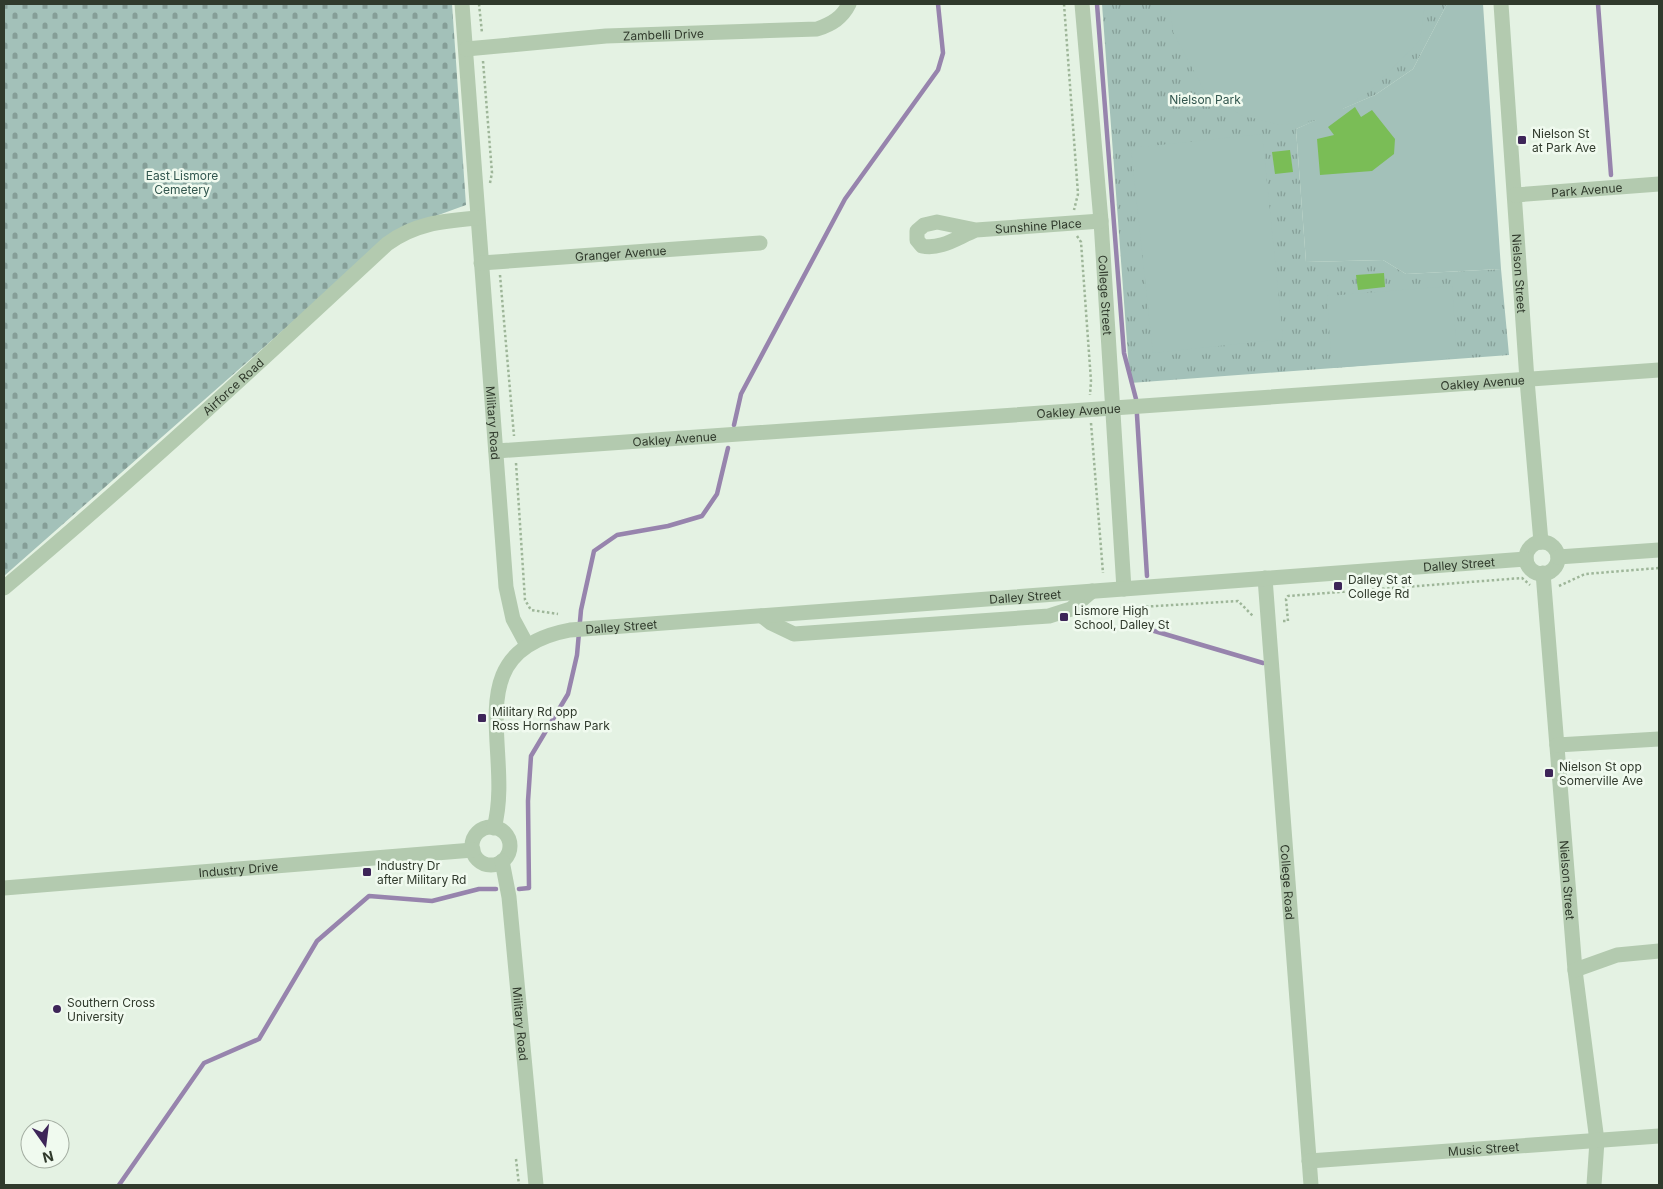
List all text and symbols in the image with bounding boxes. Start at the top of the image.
street label: Zambelli Drive [623,25,704,43]
park label: Nielson Park [1169,92,1241,107]
place label: Nielson St at Park Ave [1532,126,1596,155]
marker: Nielson St at Park Ave [1516,134,1528,146]
park label: East Lismore Cemetery [146,168,218,197]
street label: Park Avenue [1551,179,1623,200]
street label: Sunshine Place [994,215,1082,236]
street label: Nielson Street [1509,233,1530,314]
street label: Granger Avenue [574,242,667,264]
street label: College Street [1096,254,1116,336]
street label: Airforce Road [199,355,267,418]
street label: Oakley Avenue [1440,372,1525,393]
street label: Military Road [483,385,504,460]
street label: Oakley Avenue [1036,400,1121,421]
street label: Oakley Avenue [632,428,717,449]
street label: Dalley Street [1422,554,1495,574]
place label: Dalley St at College Rd [1348,572,1412,601]
marker: Dalley St at College Rd [1332,580,1344,592]
street label: Dalley Street [989,586,1062,606]
place label: Lismore High School, Dalley St [1074,603,1170,632]
marker: Lismore High School, Dalley St [1058,611,1070,623]
street label: Dalley Street [585,616,658,636]
place label: Military Rd opp Ross Hornshaw Park [492,704,610,733]
marker: Military Rd opp Ross Hornshaw Park [476,712,488,724]
place label: Nielson St opp Somerville Ave [1559,759,1643,788]
marker: Nielson St opp Somerville Ave [1543,767,1555,779]
street label: Nielson Street [1557,840,1578,920]
street label: College Road [1278,844,1298,920]
street label: Industry Drive [198,858,279,880]
place label: Industry Dr after Military Rd [377,858,466,887]
marker: Industry Dr after Military Rd [361,866,373,878]
street label: Military Road [510,986,532,1061]
place label: Southern Cross University [67,995,155,1024]
marker: Southern Cross University [51,1003,63,1015]
north arrow [20,1119,70,1169]
street label: Music Street [1447,1139,1520,1159]
text: N [41,1148,55,1167]

